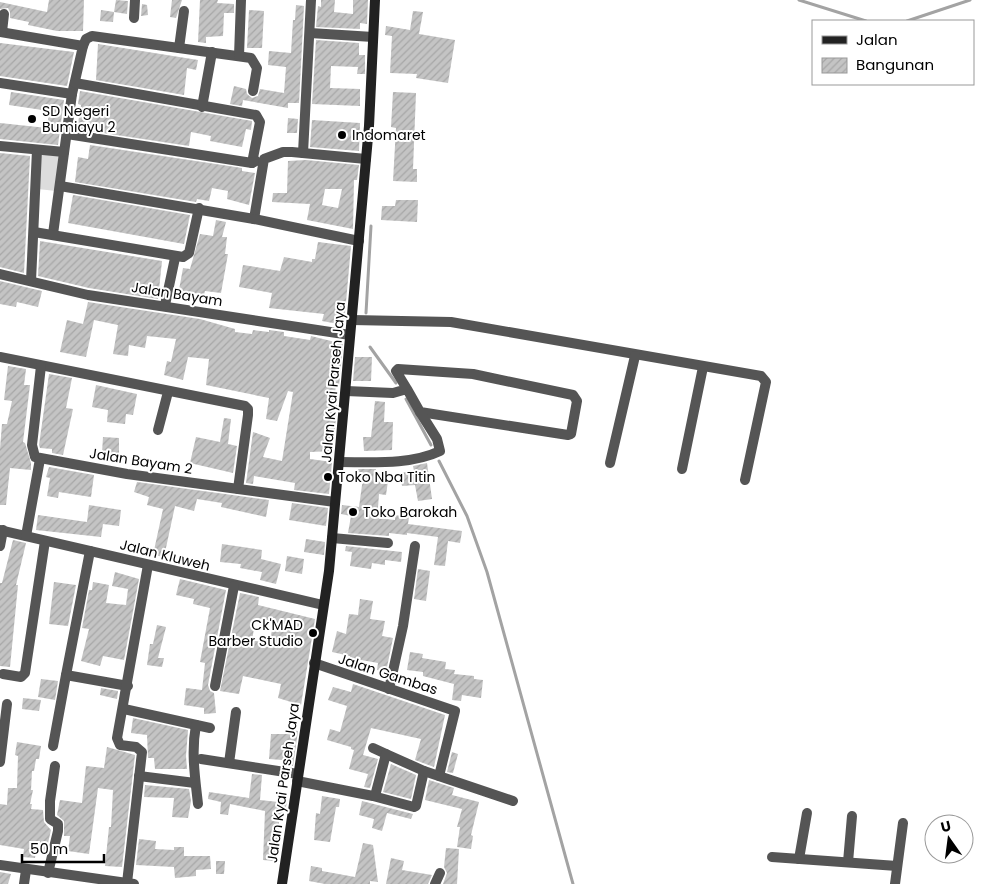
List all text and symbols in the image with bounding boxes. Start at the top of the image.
legend [812,20,974,85]
text: Jalan [856,29,898,50]
text: Bangunan [856,54,934,75]
place label: SD Negeri Bumiayu 2 [42,101,116,137]
marker: SD Negeri Bumiayu 2 [26,113,38,125]
place label: Indomaret [352,125,426,145]
marker: Indomaret [336,129,348,141]
street label: Jalan Bayam [130,277,224,311]
street label: Jalan Kyai Parseh Jaya [316,301,350,463]
street label: Jalan Bayam 2 [88,443,194,479]
place label: Toko Nba Titin [338,467,435,487]
marker: Toko Nba Titin [322,471,334,483]
place label: Toko Barokah [363,502,457,522]
marker: Toko Barokah [347,506,359,518]
street label: Jalan Kluweh [118,534,212,576]
place label: Ck'MAD Barber Studio [208,615,303,651]
marker: Ck'MAD Barber Studio [307,627,319,639]
street label: Jalan Gambas [336,648,440,700]
street label: Jalan Kyai Parseh Jaya [262,702,304,864]
north arrow [924,814,974,864]
text: U [939,815,953,837]
scale bar [22,832,105,864]
text: 50 m [30,838,68,859]

